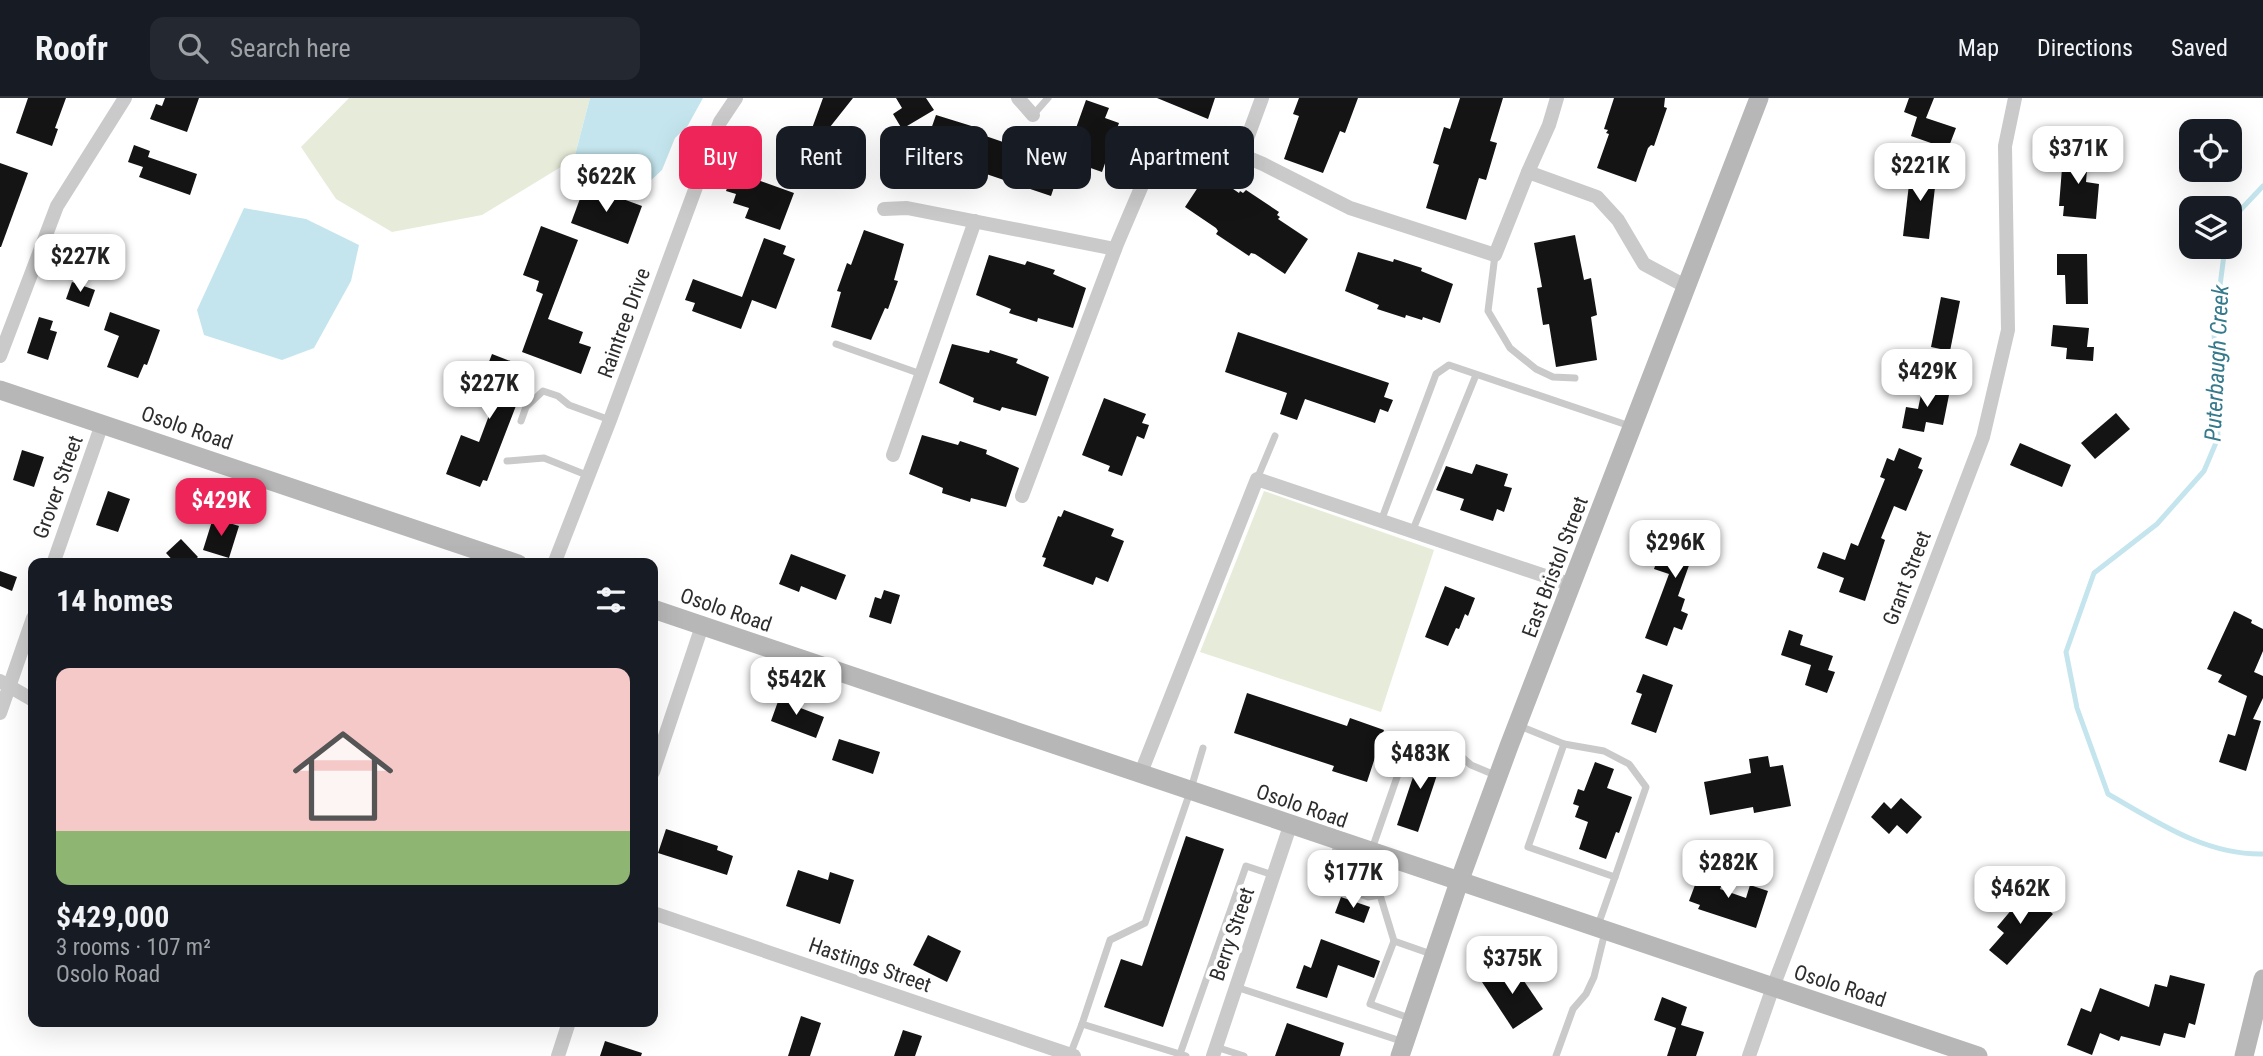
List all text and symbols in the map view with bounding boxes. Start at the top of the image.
search box [150,17,640,80]
text: Roofr [35,29,108,68]
icon: search [174,29,212,67]
text: Search here [230,33,351,63]
text: Map [1958,34,1999,62]
text: Directions [2037,34,2133,62]
text: Saved [2171,34,2228,62]
map controls [2179,119,2242,259]
button: locate [2179,119,2242,182]
chip: Buy [679,126,762,189]
chip: Rent [776,126,866,189]
chip: Filters [880,126,988,189]
chip: New [1002,126,1091,189]
chip: Apartment [1105,126,1254,189]
pin: $371K [2029,126,2127,186]
text: $371K [2048,135,2108,162]
pin: $221K [1871,144,1969,203]
text: $221K [1890,152,1950,179]
pin: $622K [557,155,655,214]
text: $622K [576,163,636,190]
button: layers [2179,196,2242,259]
pin: $227K [31,234,129,294]
text: $227K [50,243,110,270]
street label: Raintree Drive [593,265,655,381]
water label: Puterbaugh Creek [2199,283,2235,442]
pin: $429K [1878,350,1976,409]
text: $429K [1897,358,1957,385]
pin: $227K [440,362,538,421]
text: $227K [459,370,519,397]
street label: Osolo Road [138,401,236,455]
street label: Grover Street [28,432,88,542]
pin: $429K [172,478,270,538]
text: $429K [191,487,251,514]
street label: East Bristol Street [1517,493,1593,641]
pin: $296K [1626,520,1724,580]
street label: Grant Street [1878,528,1936,628]
text: $296K [1645,529,1705,556]
icon: filters [592,581,630,619]
text: 14 homes [56,583,173,618]
street label: Osolo Road [677,583,775,637]
pin: $542K [747,658,845,717]
text: $542K [766,666,826,693]
icon: home [280,713,406,839]
pin: $483K [1371,732,1469,791]
text: $483K [1390,740,1450,767]
street label: Osolo Road [1253,779,1351,833]
pin: $282K [1679,840,1777,900]
text: $282K [1698,849,1758,876]
pin: $177K [1304,850,1402,910]
text: $177K [1323,859,1383,886]
pin: $462K [1971,866,2069,926]
text: $462K [1990,875,2050,902]
street label: Berry Street [1205,884,1259,984]
text: $429,000 [56,899,169,934]
street label: Hastings Street [806,933,934,997]
text: 3 rooms · 107 m² [56,934,211,961]
pin: $375K [1463,936,1561,996]
text: $375K [1482,945,1542,972]
street label: Osolo Road [1791,960,1889,1012]
text: Osolo Road [56,961,160,988]

